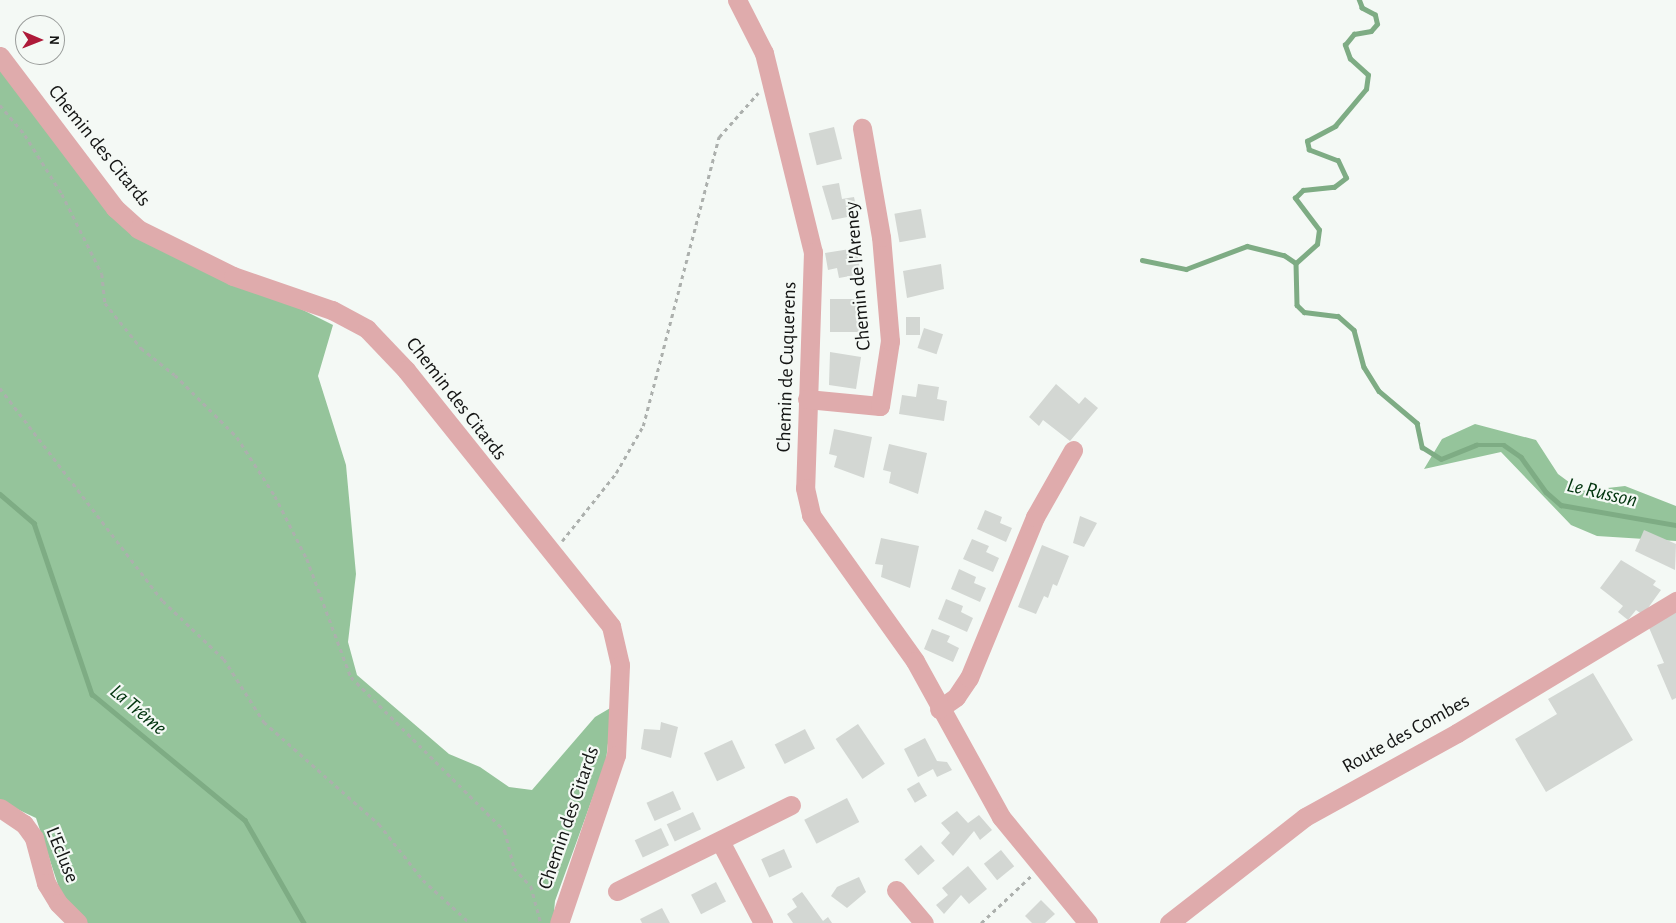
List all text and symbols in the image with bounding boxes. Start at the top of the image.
north arrow [15,15,65,65]
text: N [47,35,61,45]
street label: Chemin des Citards [43,80,155,212]
street label: Chemin de l'Areney [840,200,876,352]
street label: Chemin de Cuquerens [772,281,802,453]
street label: Chemin des Citards [400,333,512,465]
water label: Le Russon [1564,473,1640,513]
water label: La Trême [104,679,172,741]
street label: Route des Combes [1338,689,1474,779]
street label: Chemin des Citards [533,743,605,893]
street label: L'Ecluse [40,823,84,887]

